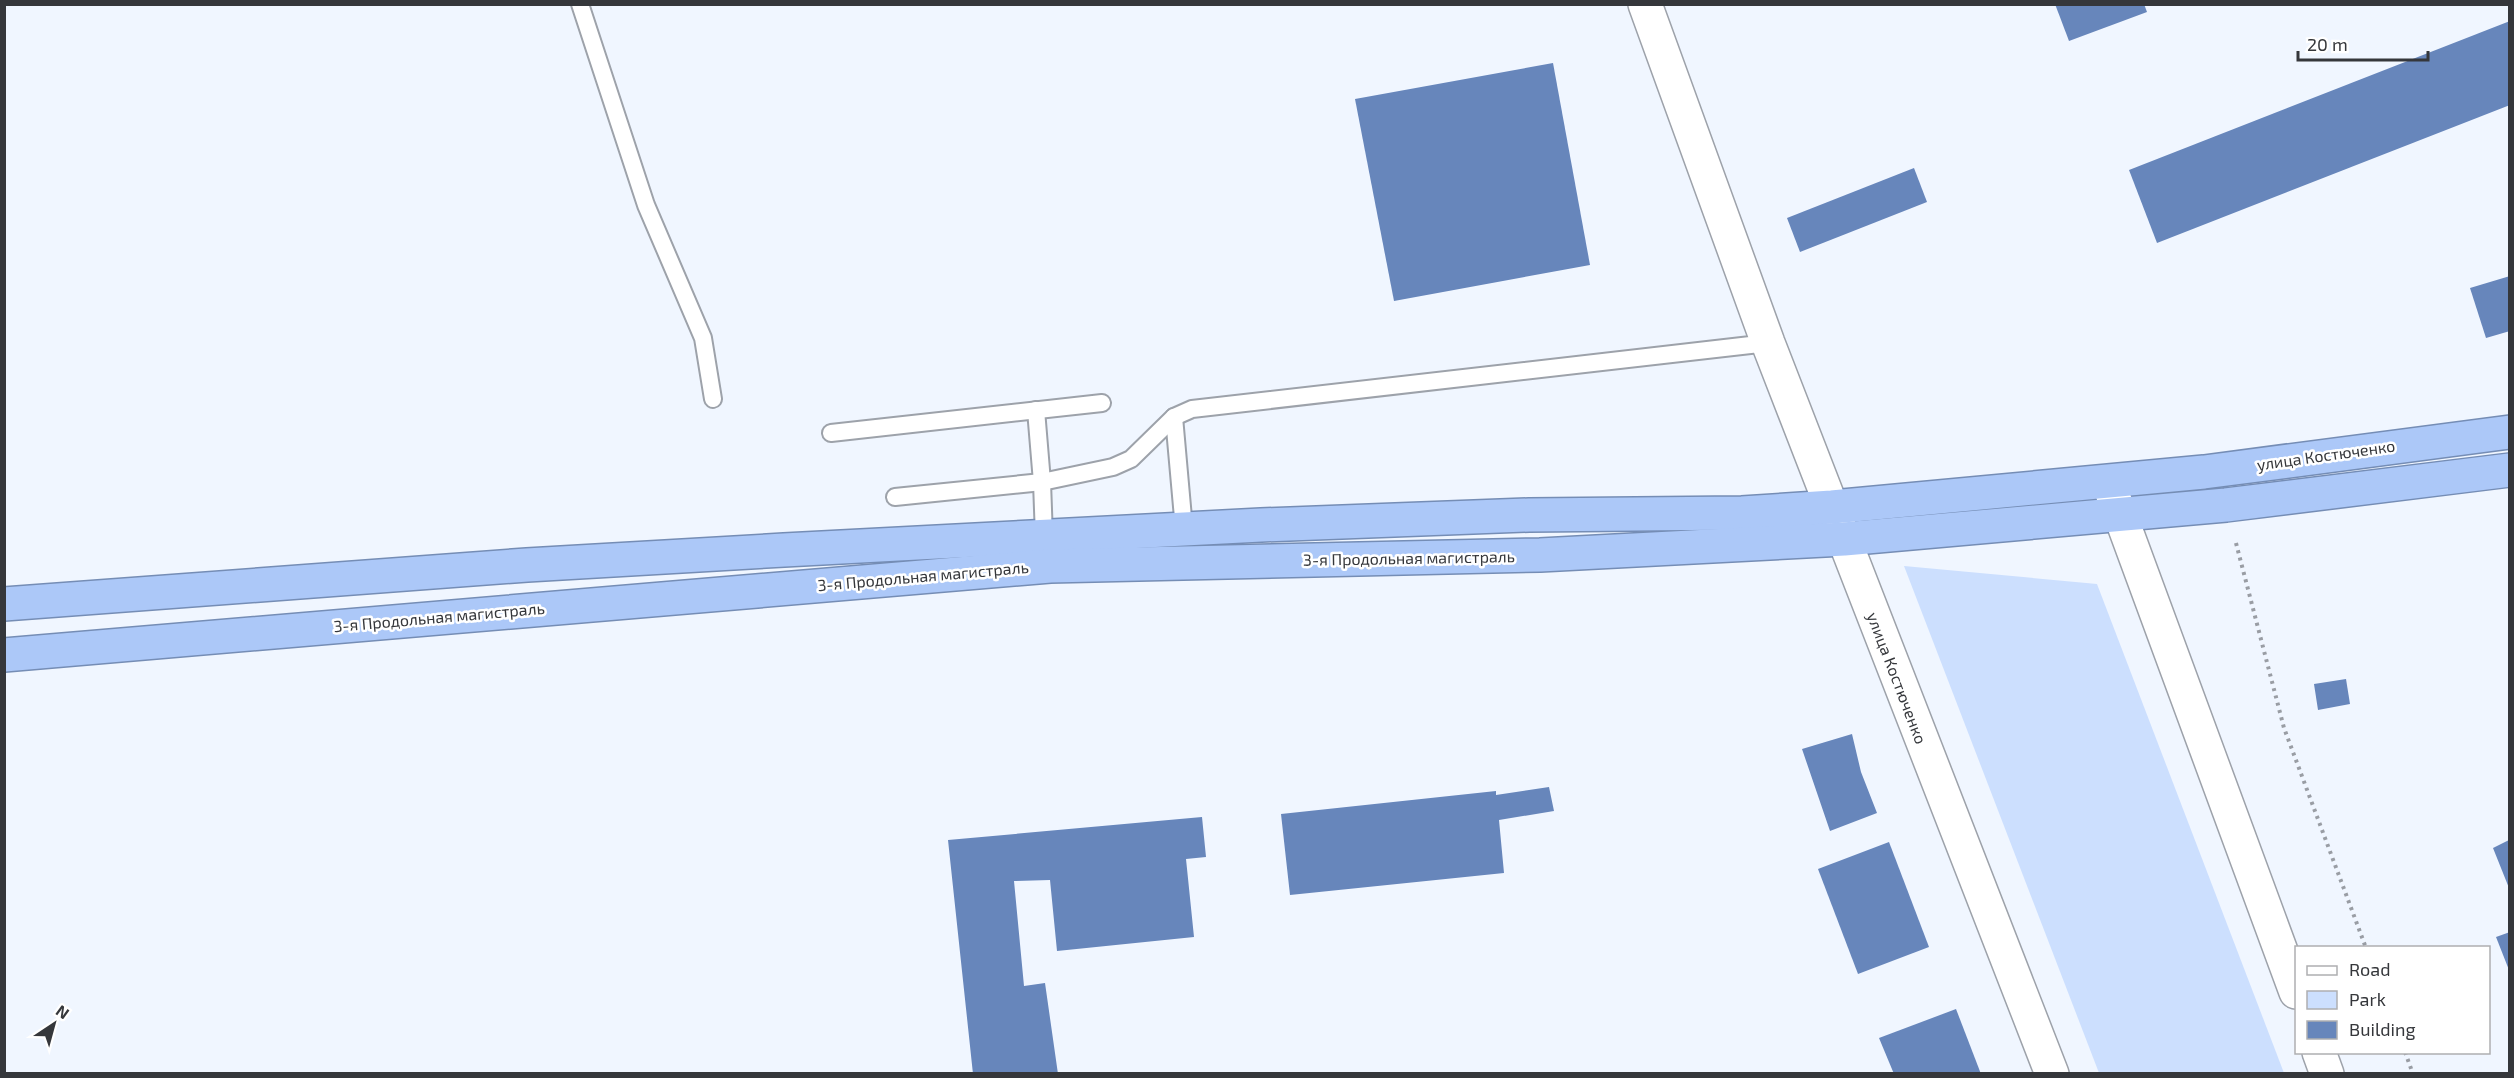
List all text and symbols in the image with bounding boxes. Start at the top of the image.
scale bar [2298,24,2428,62]
text: 20 m [2307,33,2348,55]
street label: улица Костюченко [2256,435,2396,475]
street label: 3-я Продольная магистраль [1303,546,1515,569]
street label: 3-я Продольная магистраль [817,557,1029,594]
street label: 3-я Продольная магистраль [333,598,545,635]
street label: улица Костюченко [1863,609,1931,747]
legend [2295,946,2490,1054]
text: Road [2349,958,2390,980]
text: Park [2349,988,2386,1010]
north arrow [24,994,84,1054]
text: N [53,1000,73,1023]
text: Building [2349,1018,2416,1040]

